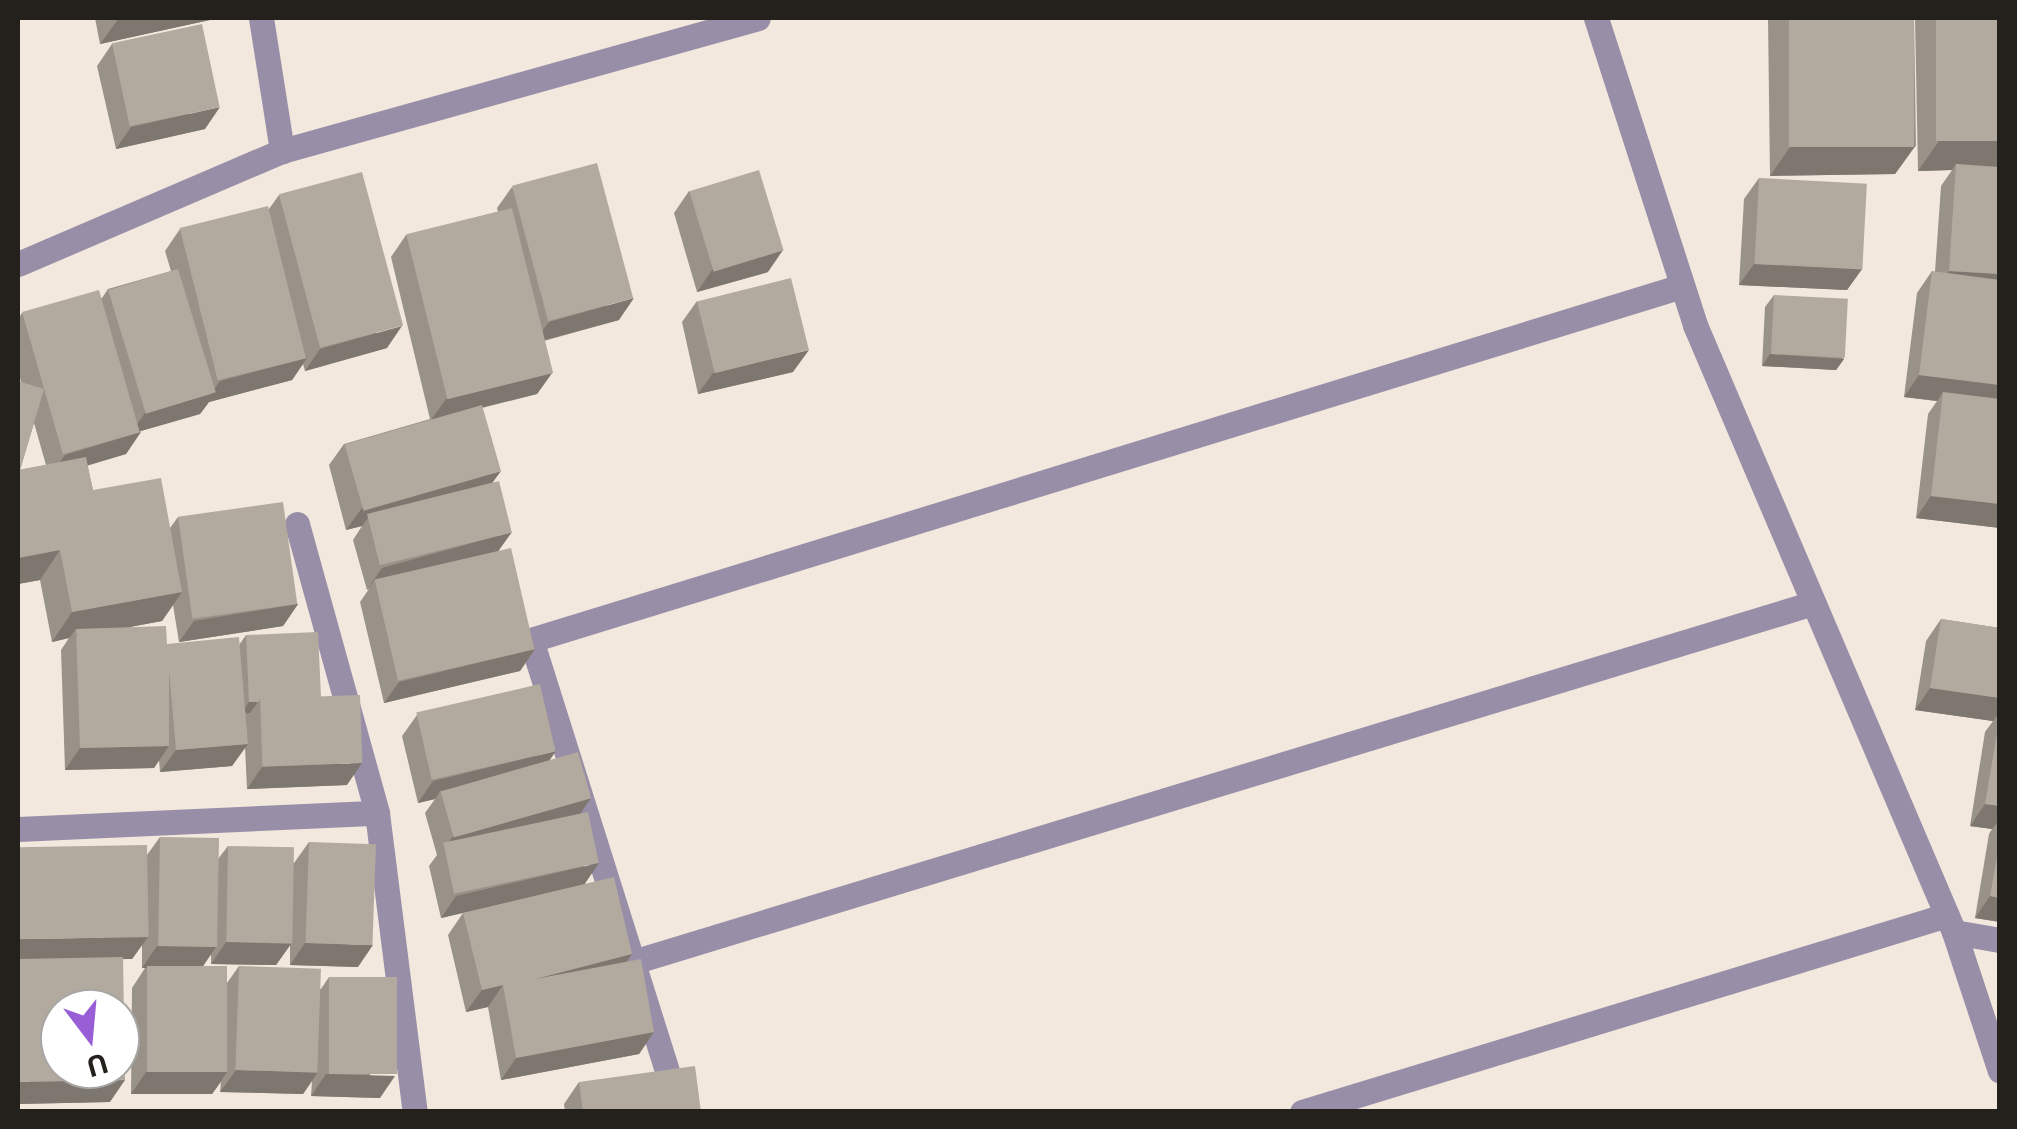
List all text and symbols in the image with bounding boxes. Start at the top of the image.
north arrow [40,989,140,1089]
text: U [82,1045,113,1087]

